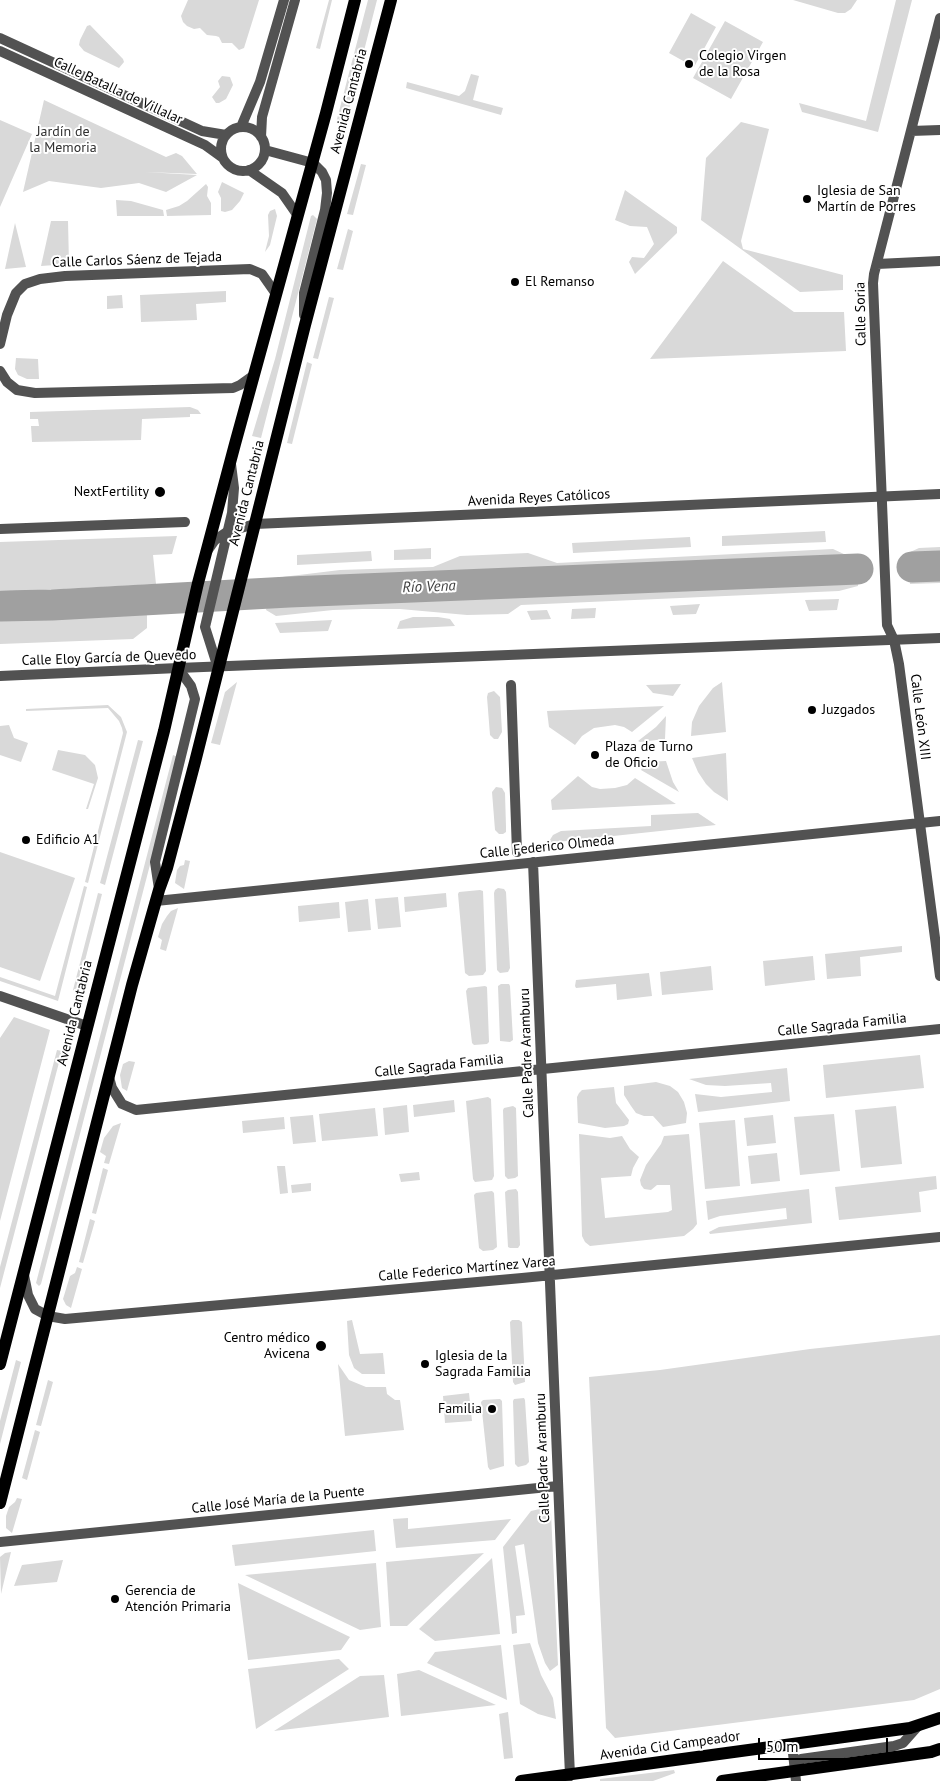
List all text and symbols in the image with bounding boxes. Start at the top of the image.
street label: Avenida Cantabria [327,47,371,155]
place label: Colegio Virgen de la Rosa [699,48,786,80]
street label: Calle Batalla de Villalar [51,54,185,128]
marker: Colegio Virgen de la Rosa [683,58,695,70]
park label: Jardín de la Memoria [29,124,97,156]
place label: Iglesia de San Martín de Porres [817,183,916,216]
marker: Iglesia de San Martín de Porres [801,193,813,205]
street label: Calle Carlos Sáenz de Tejada [52,249,222,271]
place label: El Remanso [525,274,594,290]
marker: El Remanso [509,276,521,288]
street label: Calle Soria [852,282,870,346]
street label: Avenida Cantabria [226,439,268,547]
place label: NextFertility [74,484,149,500]
marker: NextFertility [153,485,167,499]
street label: Avenida Reyes Católicos [467,486,611,510]
water label: Río Vena [402,577,456,597]
street label: Calle Eloy García de Quevedo [21,647,197,669]
street label: Calle León XIII [906,673,934,761]
place label: Juzgados [822,702,875,718]
marker: Juzgados [806,704,818,716]
place label: Plaza de Turno de Oficio [605,739,693,772]
marker: Plaza de Turno de Oficio [589,749,601,761]
place label: Edificio A1 [36,832,99,848]
street label: Calle Federico Olmeda [479,832,615,862]
marker: Edificio A1 [20,834,32,846]
street label: Avenida Cantabria [54,959,96,1067]
street label: Calle Padre Aramburu [516,988,538,1118]
street label: Calle Sagrada Familia [777,1010,907,1040]
street label: Calle Sagrada Familia [374,1051,504,1081]
street label: Calle Federico Martínez Varea [378,1253,556,1285]
place label: Centro médico Avicena [224,1330,310,1362]
marker: Centro médico Avicena [314,1339,328,1353]
place label: Iglesia de la Sagrada Familia [435,1348,531,1380]
marker: Iglesia de la Sagrada Familia [419,1358,431,1370]
street label: Calle Padre Aramburu [532,1393,554,1523]
place label: Familia [438,1401,482,1417]
marker: Familia [486,1403,498,1415]
street label: Calle José María de la Puente [191,1483,365,1517]
place label: Gerencia de Atención Primaria [125,1583,231,1615]
marker: Gerencia de Atención Primaria [109,1593,121,1605]
street label: Avenida Cid Campeador [599,1728,741,1764]
scale bar [760,1728,890,1760]
text: 50 m [766,1737,799,1756]

